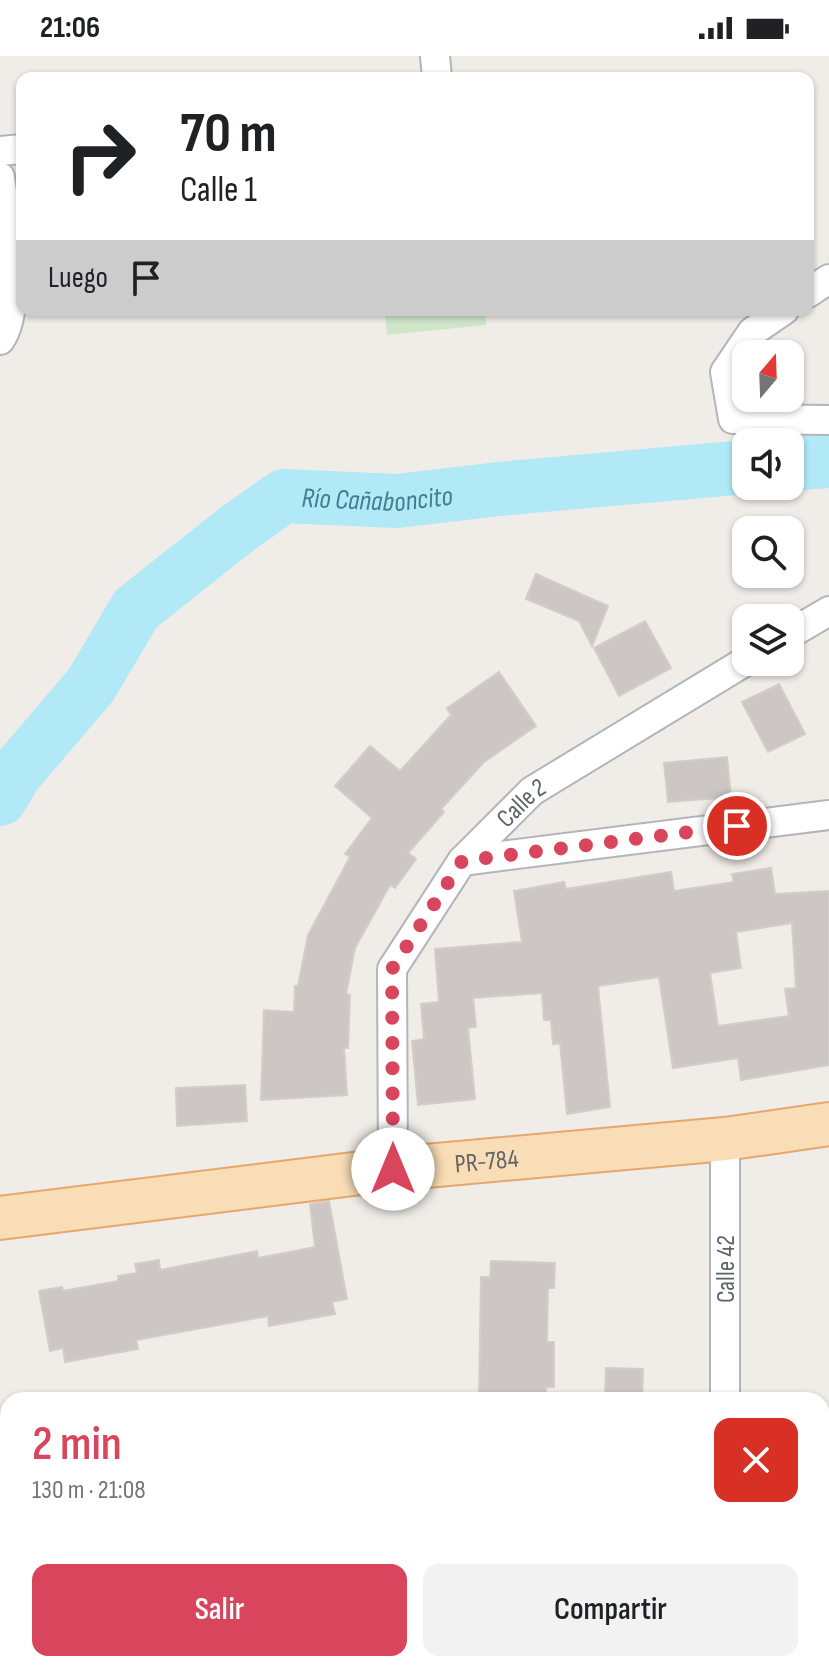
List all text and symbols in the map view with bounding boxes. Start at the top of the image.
text: 21:06 [40,10,100,46]
text: 70 m [180,101,277,168]
icon: right [48,104,152,208]
text: Calle 1 [180,169,257,212]
icon: arrive [124,256,168,300]
text: Luego [48,260,108,296]
north arrow [732,340,804,412]
map controls [732,340,804,676]
button: sound [732,428,804,500]
water label: Río Cañaboncito [301,480,455,519]
button: search [732,516,804,588]
button: layers [732,604,804,676]
street label: Calle 2 [491,772,552,834]
pin [703,792,771,860]
icon: arrive [715,804,759,848]
position arrow [351,1127,435,1211]
street label: PR-784 [454,1144,520,1180]
street label: Calle 42 [711,1235,742,1303]
text: 2 min [32,1416,122,1473]
button: close [714,1418,798,1502]
text: 130 m · 21:08 [32,1475,146,1506]
button: Salir [32,1564,407,1656]
button: Compartir [423,1564,798,1656]

